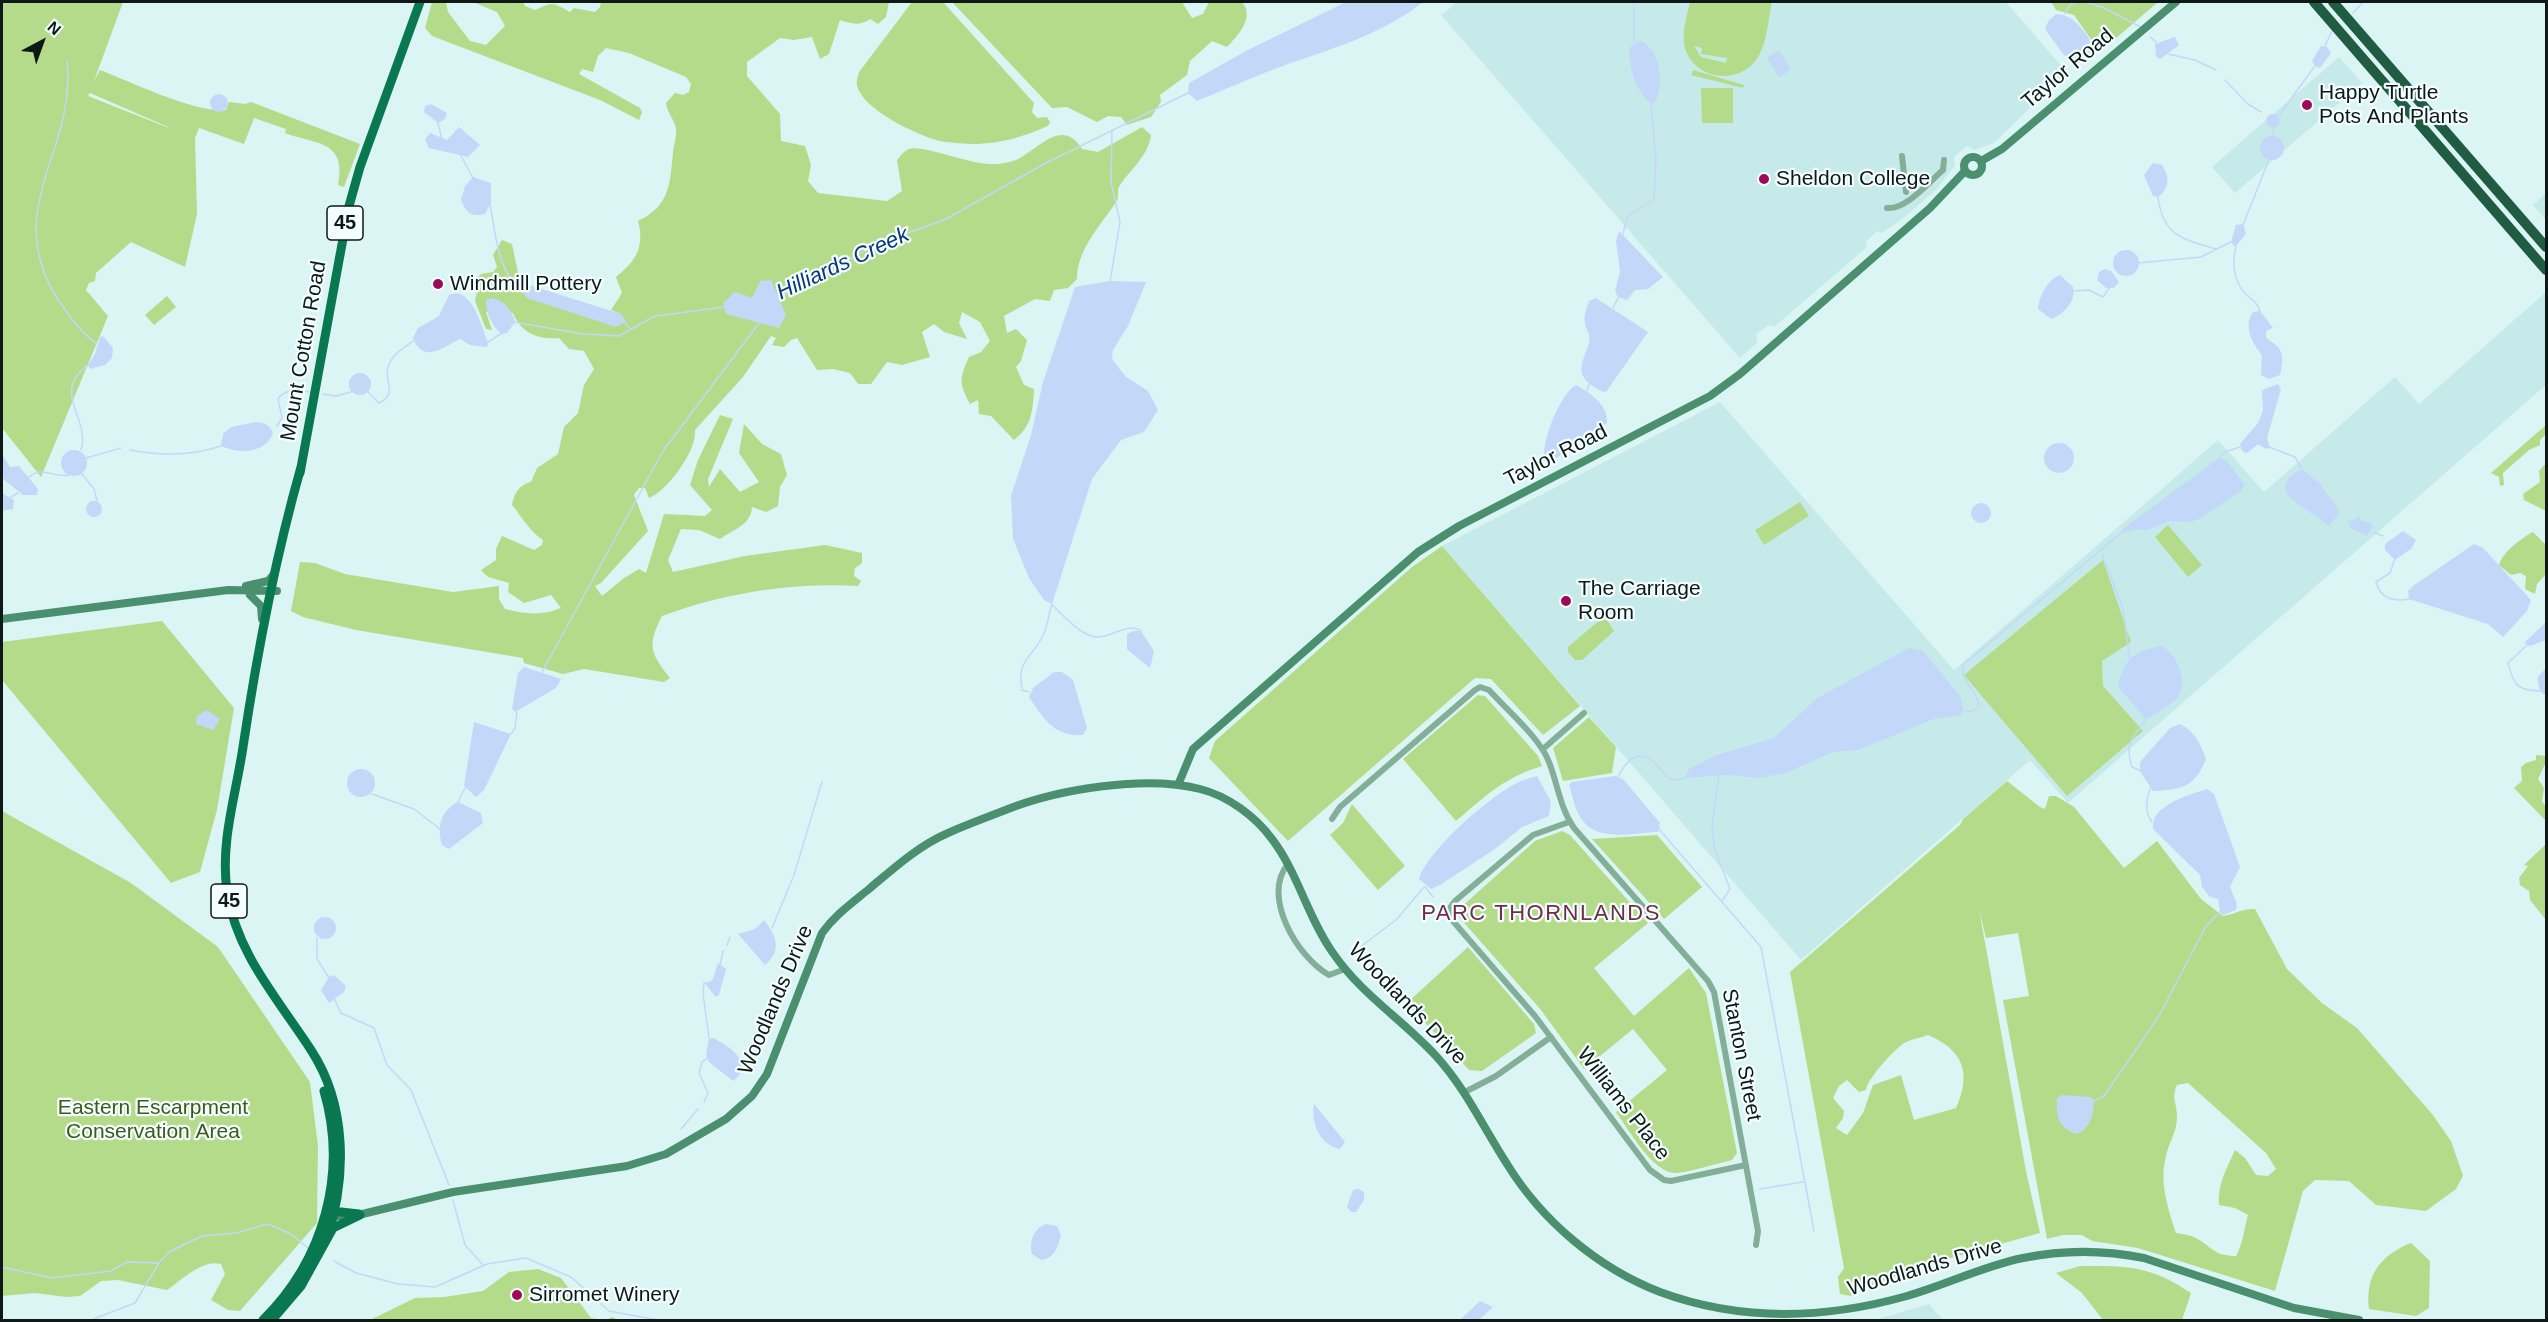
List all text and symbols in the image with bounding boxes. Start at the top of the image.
north arrow [12,12,72,72]
text: N [44,18,64,38]
street label: Taylor Road [2017,23,2119,115]
place label: Happy Turtle Pots And Plants [2319,80,2468,130]
marker: Happy Turtle Pots And Plants [2300,98,2314,112]
place label: Sheldon College [1776,166,1930,192]
marker: Sheldon College [1757,172,1771,186]
road number: 45 [327,206,363,240]
water label: Hilliards Creek [773,222,913,306]
street label: Mount Cotton Road [276,259,332,443]
place label: Windmill Pottery [450,271,602,297]
marker: Windmill Pottery [431,277,445,291]
street label: Taylor Road [1500,419,1612,493]
place label: The Carriage Room [1578,576,1701,626]
marker: The Carriage Room [1559,594,1573,608]
road number: 45 [211,884,247,918]
district label: PARC THORNLANDS [1421,901,1661,927]
street label: Woodlands Drive [733,922,819,1078]
street label: Woodlands Drive [1343,938,1471,1070]
street label: Stanton Street [1716,987,1766,1123]
street label: Williams Place [1571,1042,1675,1166]
park label: Eastern Escarpment Conservation Area [58,1095,248,1145]
street label: Woodlands Drive [1845,1234,2005,1302]
place label: Sirromet Winery [529,1282,680,1308]
marker: Sirromet Winery [510,1288,524,1302]

